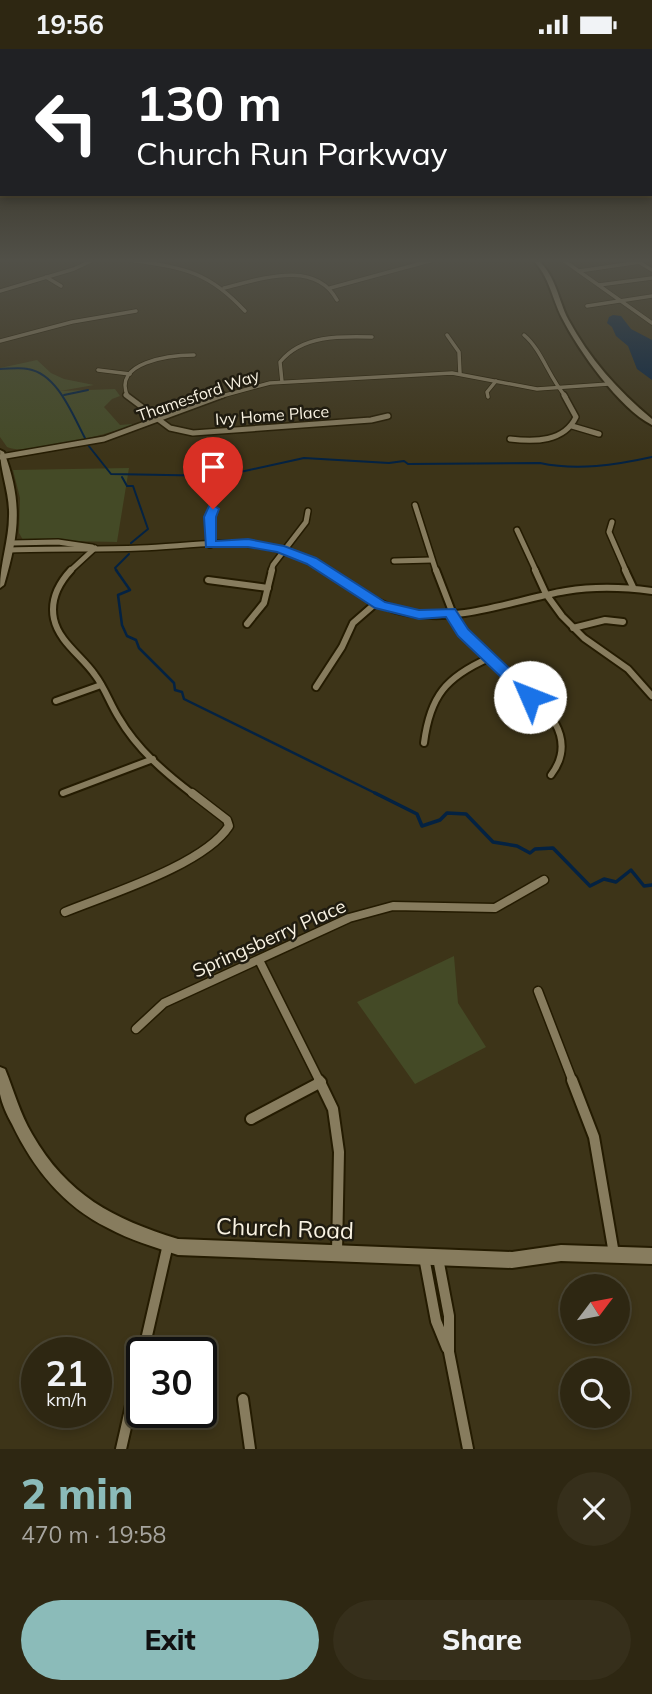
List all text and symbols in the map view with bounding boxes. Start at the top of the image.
text: 19:56 [35,8,104,41]
text: 130 m [136,72,282,133]
icon: left [21,77,112,168]
text: Church Run Parkway [136,133,448,173]
street label: Thamesford Way [134,365,262,425]
street label: Ivy Home Place [214,401,330,429]
pin [183,437,243,509]
icon: arrive [194,448,232,486]
position arrow [493,660,567,734]
street label: Springsberry Place [188,893,350,983]
street label: Church Road [216,1211,354,1245]
north arrow [560,1274,630,1344]
map controls [560,1274,630,1428]
speed limit sign: 30 [126,1337,217,1428]
text: 21 [45,1351,88,1395]
button: search [560,1358,630,1428]
text: km/h [46,1388,87,1411]
text: 2 min [21,1467,134,1520]
button: close [557,1472,631,1546]
text: 470 m · 19:58 [21,1520,166,1549]
button: Exit [21,1600,319,1680]
button: Share [333,1600,631,1680]

